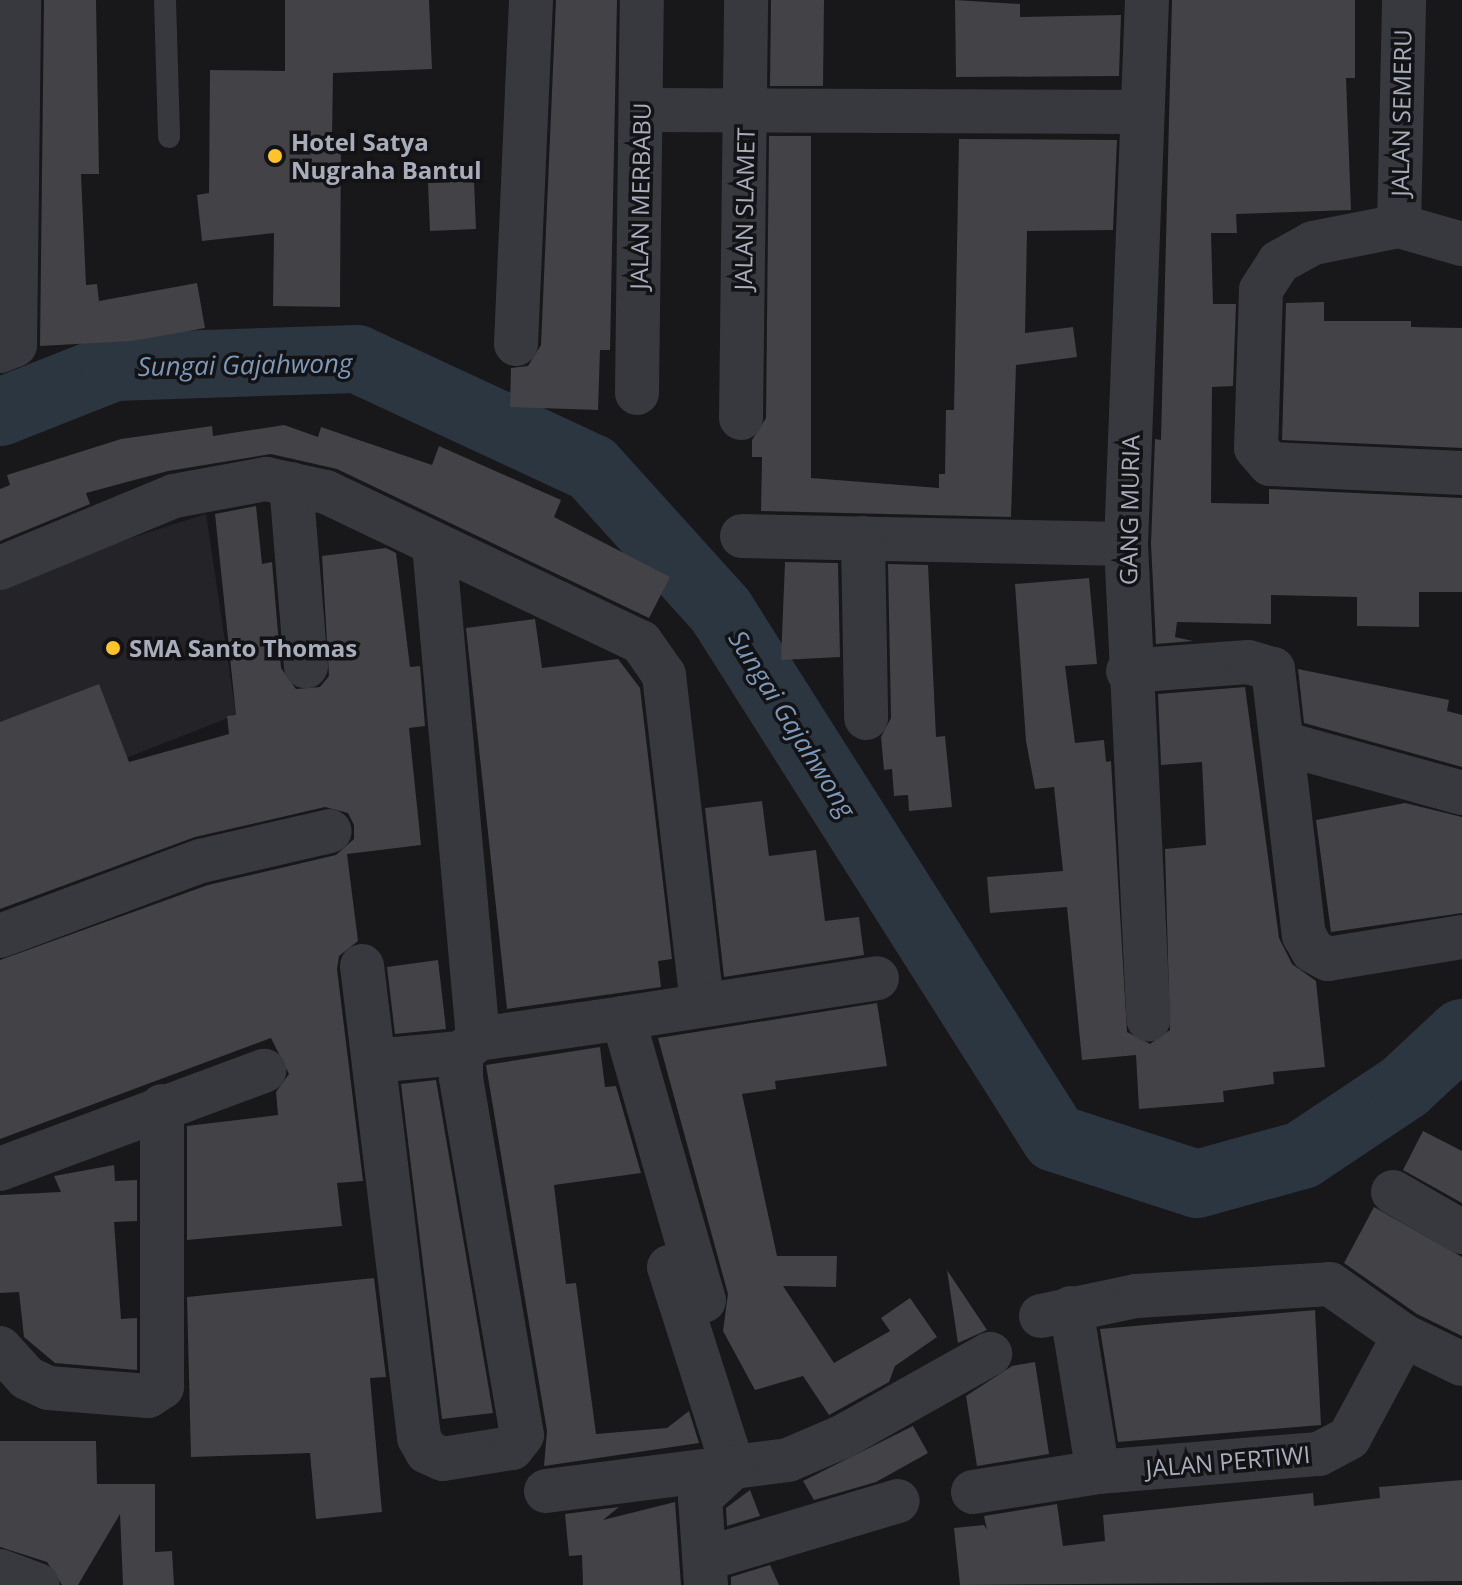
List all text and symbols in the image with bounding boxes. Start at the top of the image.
street label: JALAN SEMERU [1385,29,1417,197]
street label: JALAN MERBABU [624,102,656,290]
street label: JALAN SLAMET [728,127,760,291]
place label: Hotel Satya Nugraha Bantul [291,128,482,184]
marker: Hotel Satya Nugraha Bantul [266,147,284,165]
water label: Sungai Gajahwong [137,348,353,382]
street label: GANG MURIA [1113,435,1145,585]
water label: Sungai Gajahwong [722,625,862,823]
place label: SMA Santo Thomas [129,634,357,662]
marker: SMA Santo Thomas [104,639,122,657]
street label: JALAN PERTIWI [1145,1439,1311,1483]

